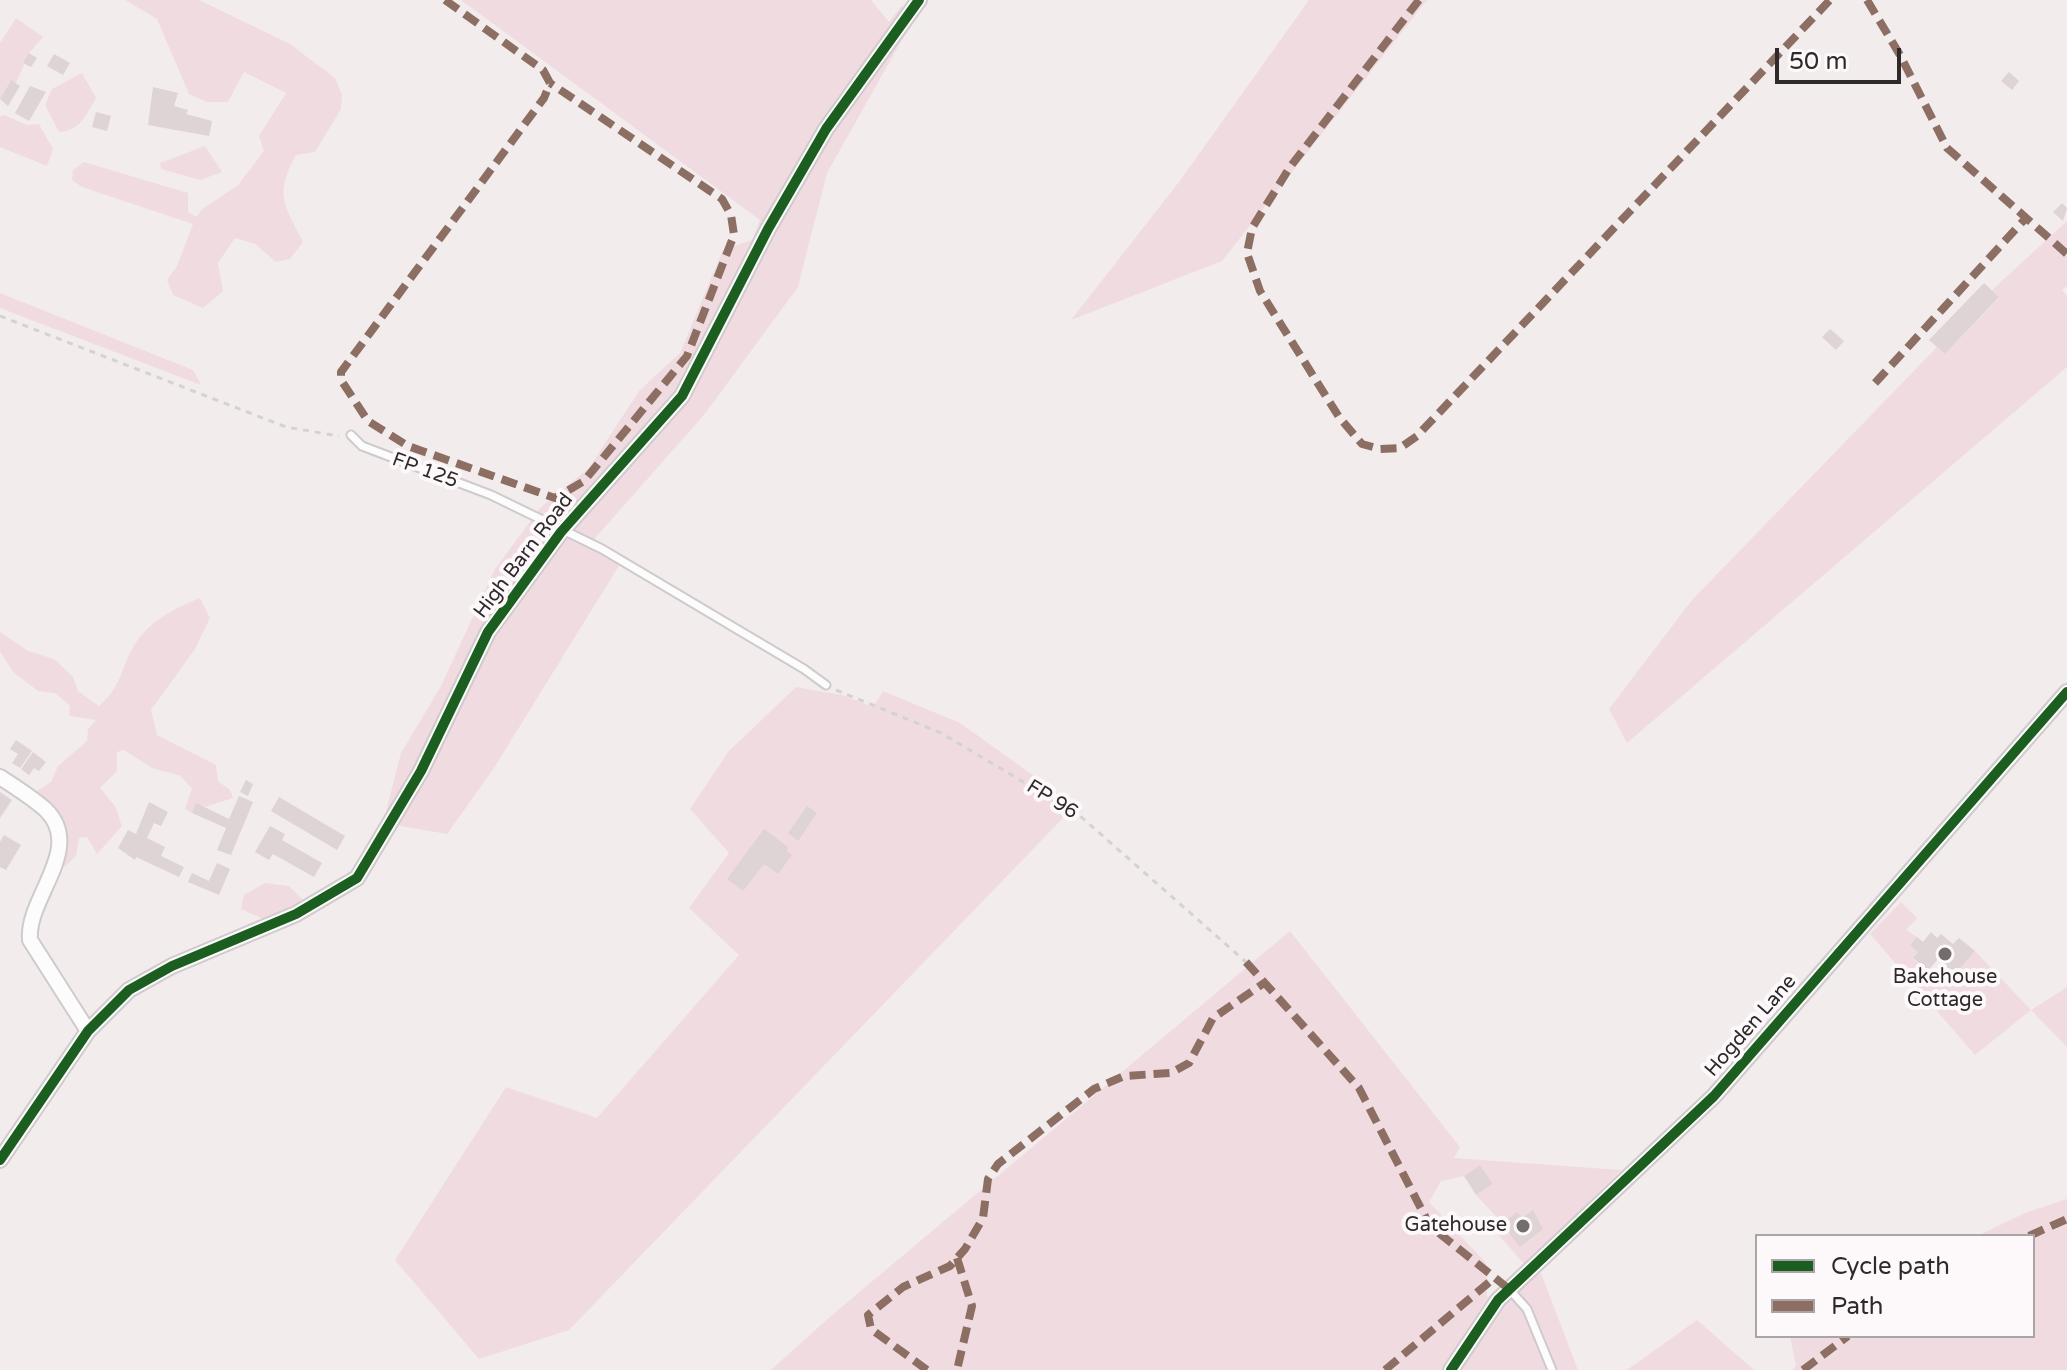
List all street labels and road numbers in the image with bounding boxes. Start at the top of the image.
street label: FP 125 [389,448,461,494]
street label: High Barn Road [469,489,579,623]
street label: FP 96 [1022,775,1082,825]
street label: Hogden Lane [1700,970,1802,1082]

